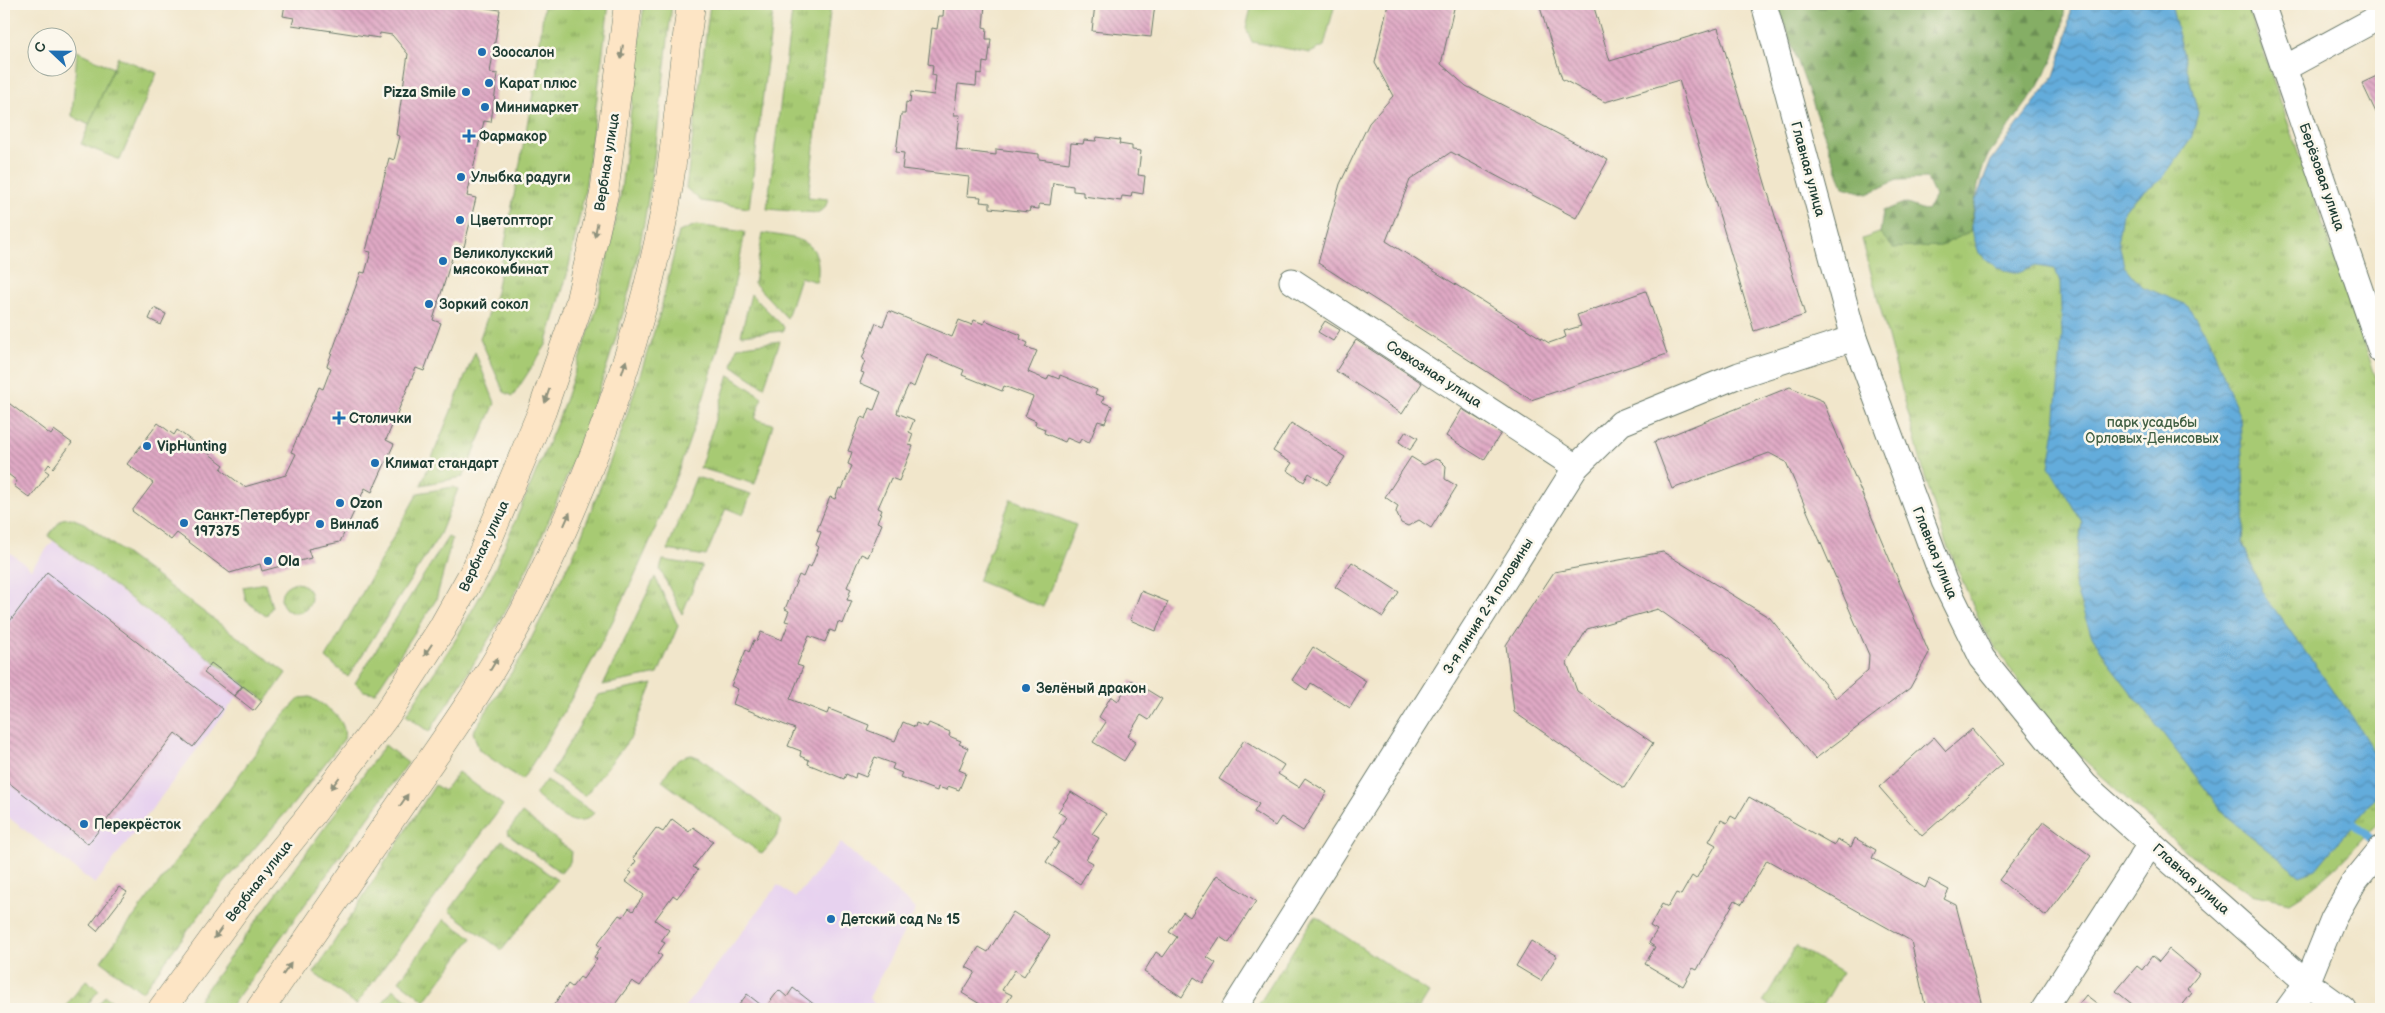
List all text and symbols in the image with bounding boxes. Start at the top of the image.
north arrow [28,28,78,78]
text: С [31,39,50,55]
place label: Зоосалон [492,44,555,61]
one-way arrow [618,44,626,60]
marker: Зоосалон [476,46,488,58]
place label: Карат плюс [499,75,577,92]
marker: Карат плюс [483,77,495,89]
place label: Pizza Smile [383,84,456,101]
marker: Pizza Smile [460,86,472,98]
place label: Минимаркет [495,99,579,116]
marker: Минимаркет [479,101,491,113]
street label: Вербная улица [591,111,623,212]
street label: Главная улица [1787,120,1829,219]
street label: Берёзовая улица [2296,121,2349,234]
place label: Фармакор [479,128,548,145]
marker: Фармакор [463,130,475,142]
place label: Улыбка радуги [471,169,571,186]
marker: Улыбка радуги [455,171,467,183]
place label: Цветоптторг [470,212,554,229]
marker: Цветоптторг [454,214,466,226]
one-way arrow [592,222,600,238]
place label: Великолукский мясокомбинат [453,245,553,278]
marker: Великолукский мясокомбинат [437,255,449,267]
place label: Зоркий сокол [439,296,529,313]
marker: Зоркий сокол [423,298,435,310]
street label: Совхозная улица [1383,337,1486,412]
one-way arrow [621,360,628,375]
one-way arrow [543,389,551,404]
place label: Столички [349,410,412,427]
marker: Столички [333,412,345,424]
park label: парк усадьбы Орловых-Денисовых [2085,414,2219,447]
place label: VipHunting [157,438,227,455]
marker: VipHunting [141,440,153,452]
place label: Климат стандарт [385,455,499,472]
marker: Климат стандарт [369,457,381,469]
place label: Ozon [350,495,383,512]
marker: Ozon [334,497,346,509]
street label: Вербная улица [455,497,513,594]
street label: Главная улица [1909,504,1961,602]
place label: Санкт-Петербург 197375 [194,507,310,540]
one-way arrow [563,512,571,526]
place label: Винлаб [330,516,379,533]
marker: Санкт-Петербург 197375 [178,517,190,529]
marker: Винлаб [314,518,326,530]
street label: 3-я линия 2-й половины [1439,535,1537,677]
place label: Ola [278,553,300,570]
marker: Ola [262,555,274,567]
one-way arrow [424,643,433,657]
one-way arrow [489,658,498,671]
place label: Зелёный дракон [1036,680,1146,697]
marker: Зелёный дракон [1020,682,1032,694]
one-way arrow [330,776,341,789]
one-way arrow [399,793,409,806]
place label: Перекрёсток [94,816,181,833]
marker: Перекрёсток [78,818,90,830]
street label: Вербная улица [222,836,297,925]
street label: Главная улица [2149,840,2234,919]
place label: Детский сад № 15 [841,911,960,928]
marker: Детский сад № 15 [825,913,837,925]
one-way arrow [213,926,223,940]
one-way arrow [282,962,292,976]

